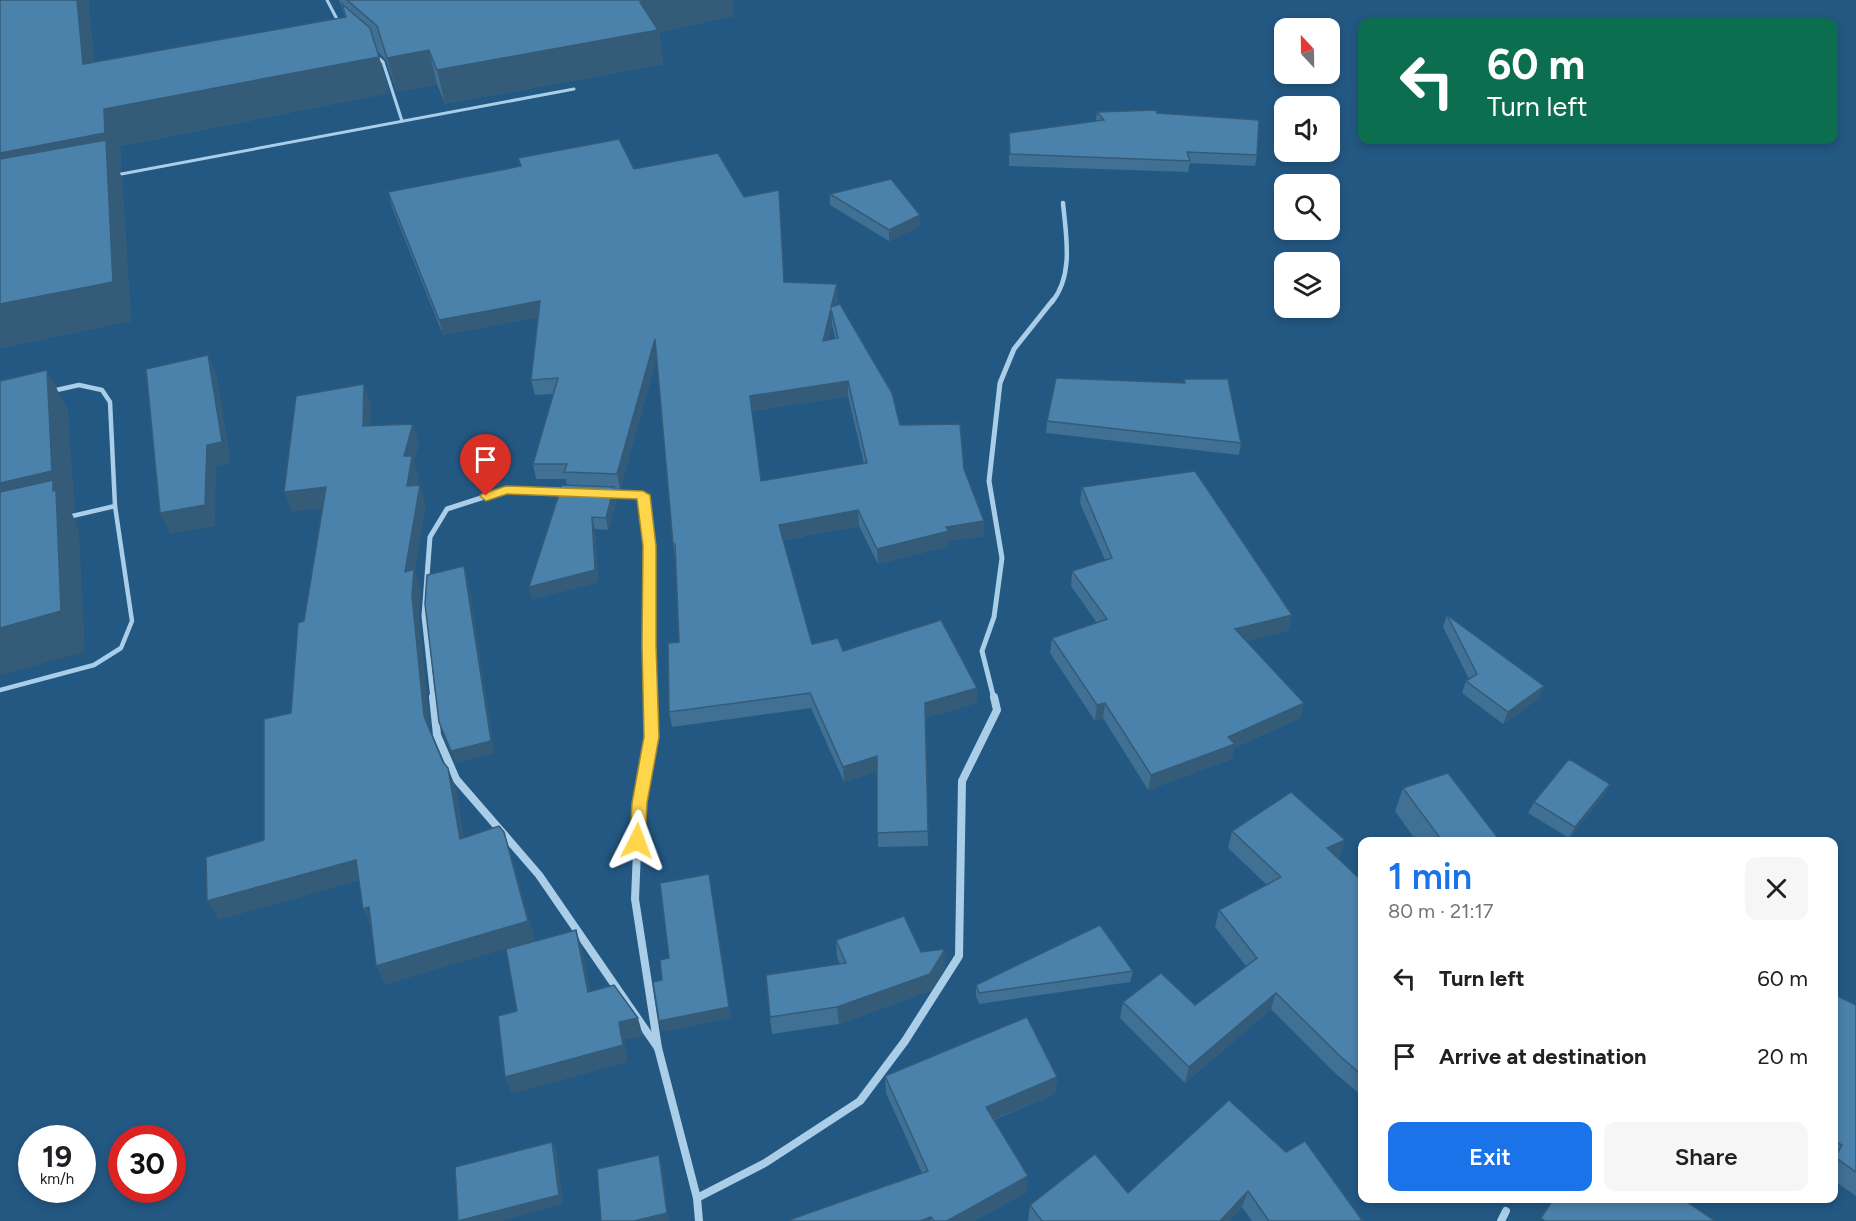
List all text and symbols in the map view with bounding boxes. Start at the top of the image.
north arrow [1274,18,1340,84]
map controls [1274,18,1340,318]
text: 60 m [1487,39,1585,90]
icon: left [1388,42,1466,120]
text: Turn left [1487,90,1587,123]
button: sound [1274,96,1340,162]
button: search [1274,174,1340,240]
button: layers [1274,252,1340,318]
pin [460,434,511,496]
icon: arrive [469,443,502,476]
position arrow [605,809,669,873]
text: 1 min [1388,855,1472,898]
button: close [1745,857,1808,920]
text: 80 m · 21:17 [1388,899,1494,923]
icon: left [1388,962,1421,995]
text: Turn left [1439,965,1525,992]
text: 60 m [1757,965,1808,992]
icon: arrive [1388,1040,1421,1073]
text: Arrive at destination [1439,1043,1647,1070]
text: 20 m [1757,1043,1808,1070]
button: Exit [1388,1122,1592,1191]
button: Share [1604,1122,1808,1191]
speed limit sign: 30 [108,1125,186,1203]
text: 19 [42,1138,72,1175]
text: km/h [40,1170,74,1188]

